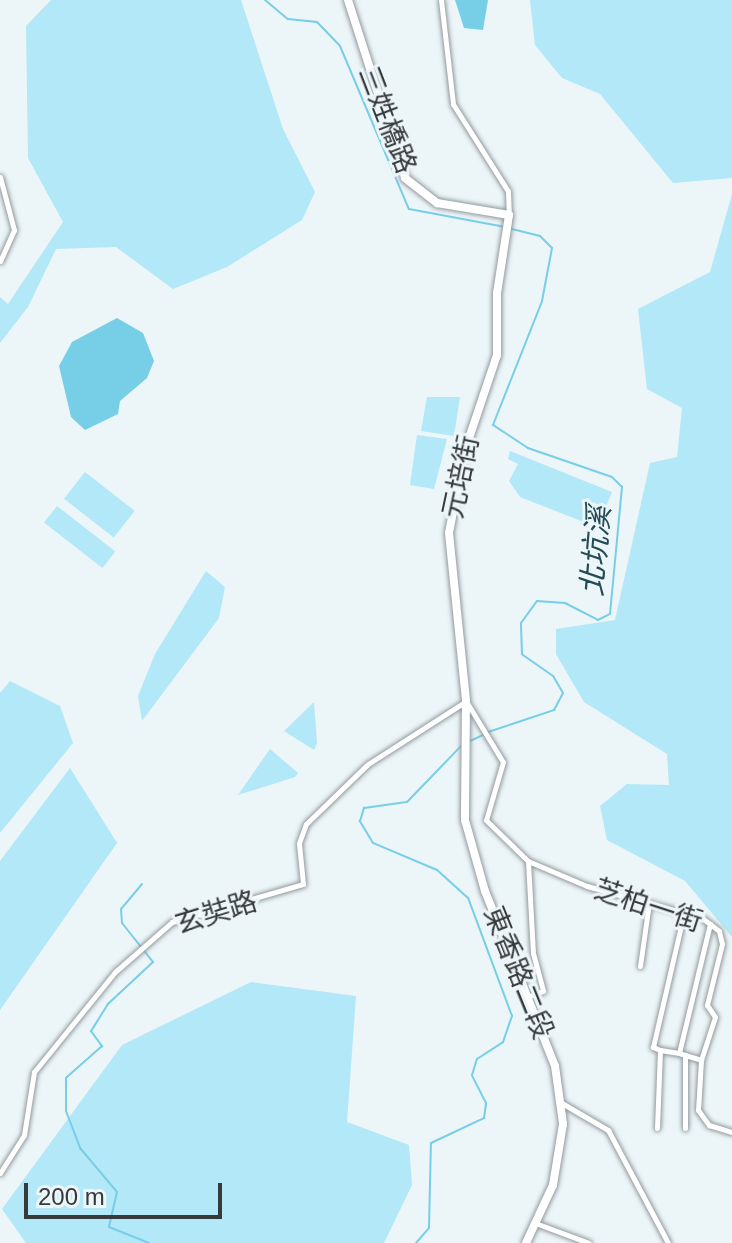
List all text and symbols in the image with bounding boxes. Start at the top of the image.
street label: 三姓橋路 [351,62,423,178]
street label: 元培街 [436,432,486,522]
water label: 北坑溪 [574,505,618,597]
street label: 芝柏一街 [590,873,706,939]
street label: 玄奘路 [171,885,261,941]
street label: 東香路二段 [476,902,560,1044]
scale bar [28,1167,226,1217]
text: 200 m [38,1183,105,1210]

